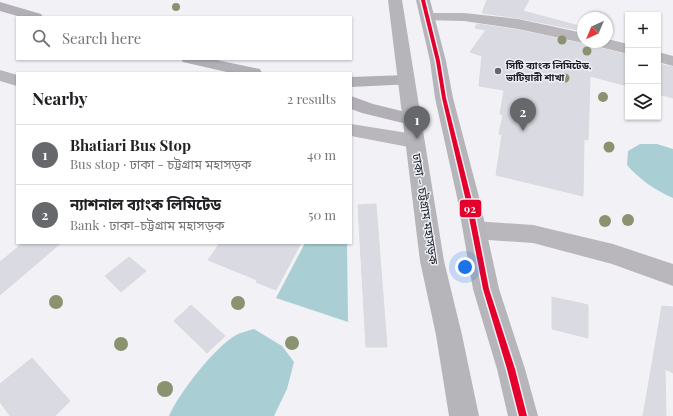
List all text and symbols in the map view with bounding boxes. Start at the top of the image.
north arrow [577,12,613,48]
map controls [625,12,661,120]
button: + [625,12,661,48]
search box [16,16,352,60]
icon: search [30,27,52,49]
text: Search here [62,28,141,48]
button: − [625,48,661,84]
place label: সিটি ব্যাংক লিমিটেড, ভাটিয়ারী শাখা [505,58,592,84]
marker: সিটি ব্যাংক লিমিটেড, ভাটিয়ারী শাখা [493,66,503,76]
button: layers [625,84,661,120]
text: Nearby [32,87,87,109]
text: 2 results [287,90,336,107]
pin: 2 [510,98,536,131]
pin: 1 [404,106,430,139]
text: Bhatiari Bus Stop [70,135,191,155]
text: 1 [43,146,47,163]
text: 40 m [307,146,336,163]
street label: ঢাকা - চট্টগ্রাম মহাসড়ক [409,151,443,266]
text: Bus stop · ঢাকা - চট্টগ্রাম মহাসড়ক [70,155,251,172]
text: ন্যাশনাল ব্যাংক লিমিটেড [70,194,221,214]
line badge: 92 [459,199,482,218]
text: 92 [464,201,476,216]
text: 2 [42,206,48,223]
text: 50 m [308,206,336,223]
text: Bank · ঢাকা-চট্টগ্রাম মহাসড়ক [70,216,224,233]
your location [455,257,475,277]

